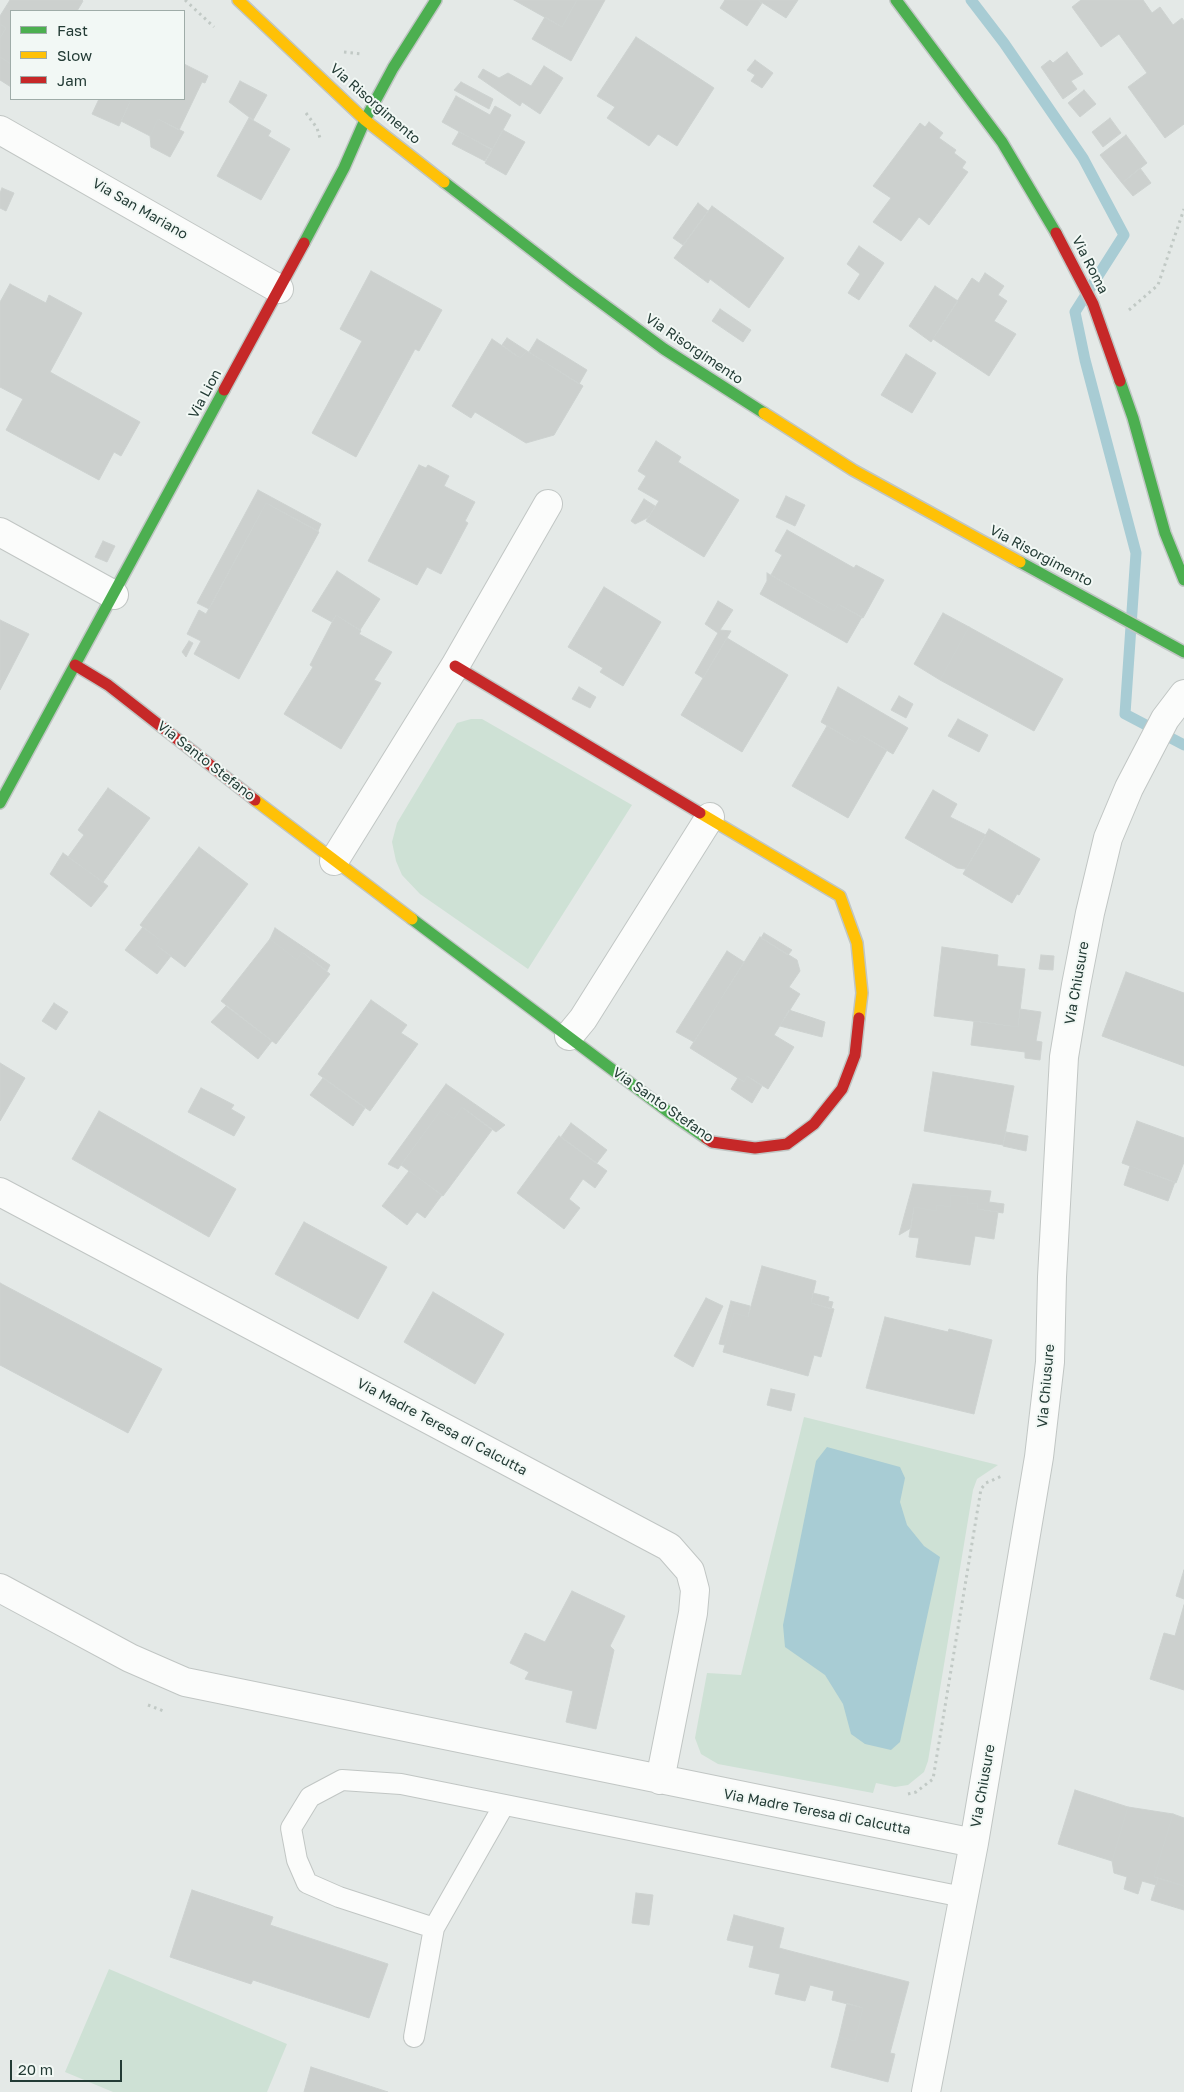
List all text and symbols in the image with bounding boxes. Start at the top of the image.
legend [10,10,185,100]
text: Fast [57,21,88,39]
text: Slow [57,46,92,64]
street label: Via Risorgimento [326,60,424,148]
text: Jam [57,71,87,89]
street label: Via San Mariano [89,175,191,243]
street label: Via Roma [1068,233,1112,297]
street label: Via Risorgimento [642,310,746,388]
street label: Via Lion [185,367,225,421]
street label: Via Risorgimento [987,522,1095,590]
street label: Via Santo Stefano [154,718,258,804]
street label: Via Chiusure [1061,940,1093,1026]
street label: Via Santo Stefano [609,1064,717,1146]
street label: Via Chiusure [1034,1343,1058,1429]
street label: Via Madre Teresa di Calcutta [354,1375,530,1479]
street label: Via Chiusure [967,1743,999,1829]
street label: Via Madre Teresa di Calcutta [722,1786,912,1838]
scale bar [12,2050,125,2082]
text: 20 m [18,2060,53,2078]

